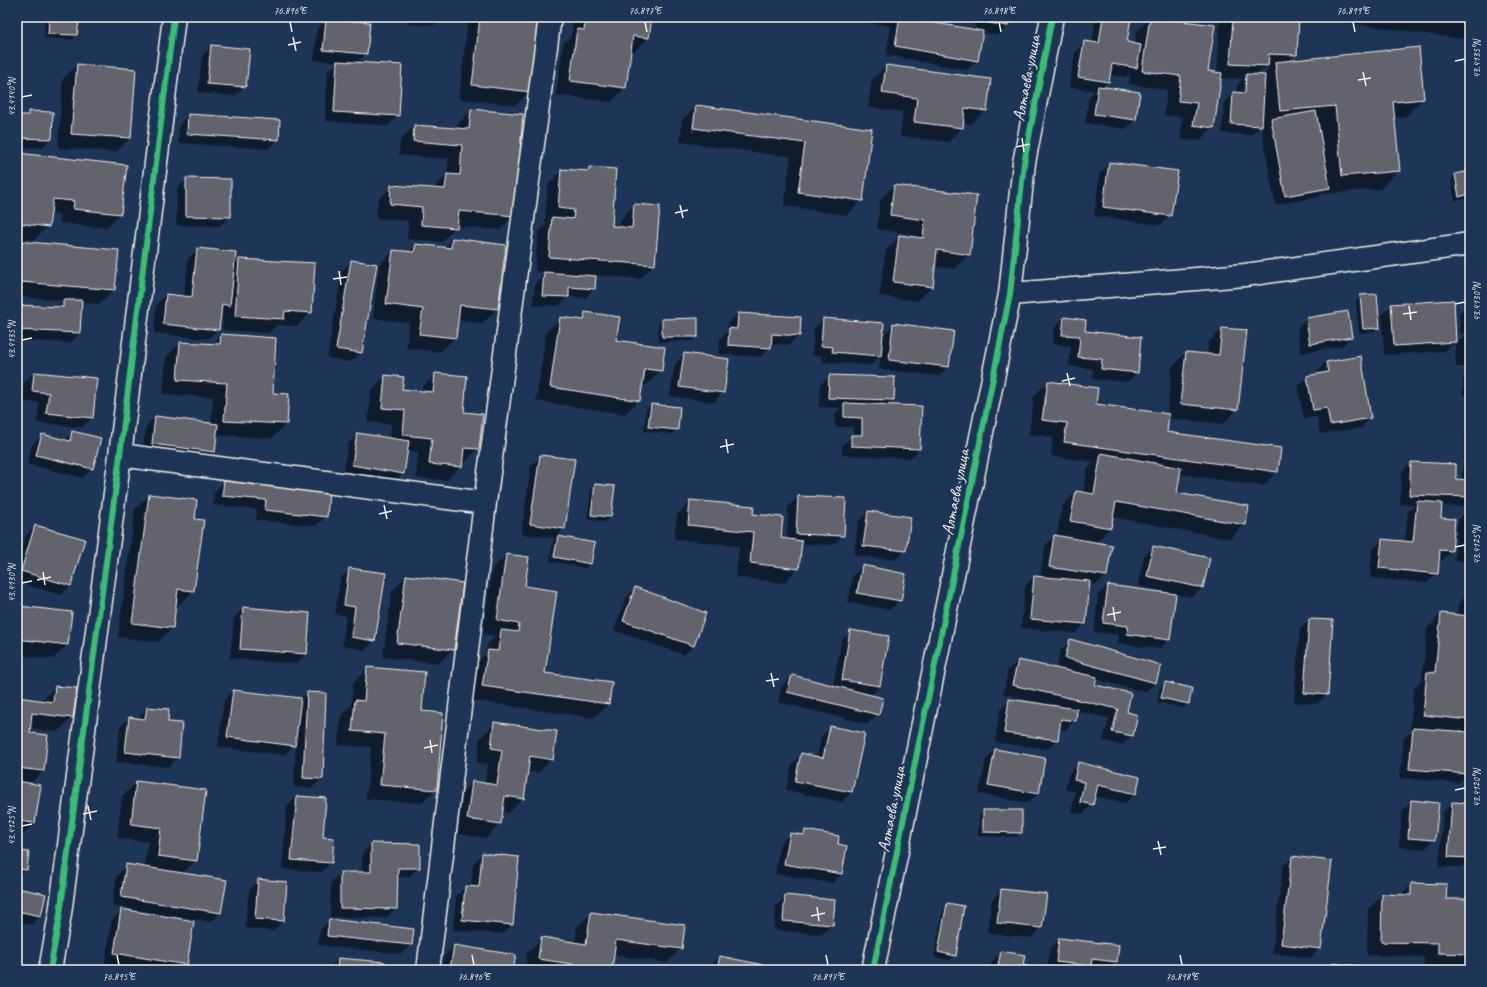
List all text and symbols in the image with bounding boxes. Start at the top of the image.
text: 76.896°E [274,4,308,17]
text: 76.897°E [629,4,663,17]
text: 76.898°E [983,4,1017,17]
text: 76.899°E [1337,4,1371,17]
street label: Алтаева улица [1008,31,1045,123]
text: 43.4135°N [1470,38,1483,78]
text: 43.4140°N [5,76,18,116]
text: 43.4130°N [1470,281,1483,321]
text: 43.4135°N [5,319,18,359]
street label: Алтаева улица [937,445,974,537]
text: 43.4125°N [1470,524,1483,564]
text: 43.4130°N [5,562,18,602]
street label: Алтаева улица [873,762,910,854]
text: 43.4120°N [1470,767,1483,807]
text: 43.4125°N [5,805,18,845]
text: 76.895°E [103,970,137,983]
text: 76.896°E [458,970,492,983]
text: 76.897°E [812,970,846,983]
text: 76.898°E [1166,970,1200,983]

